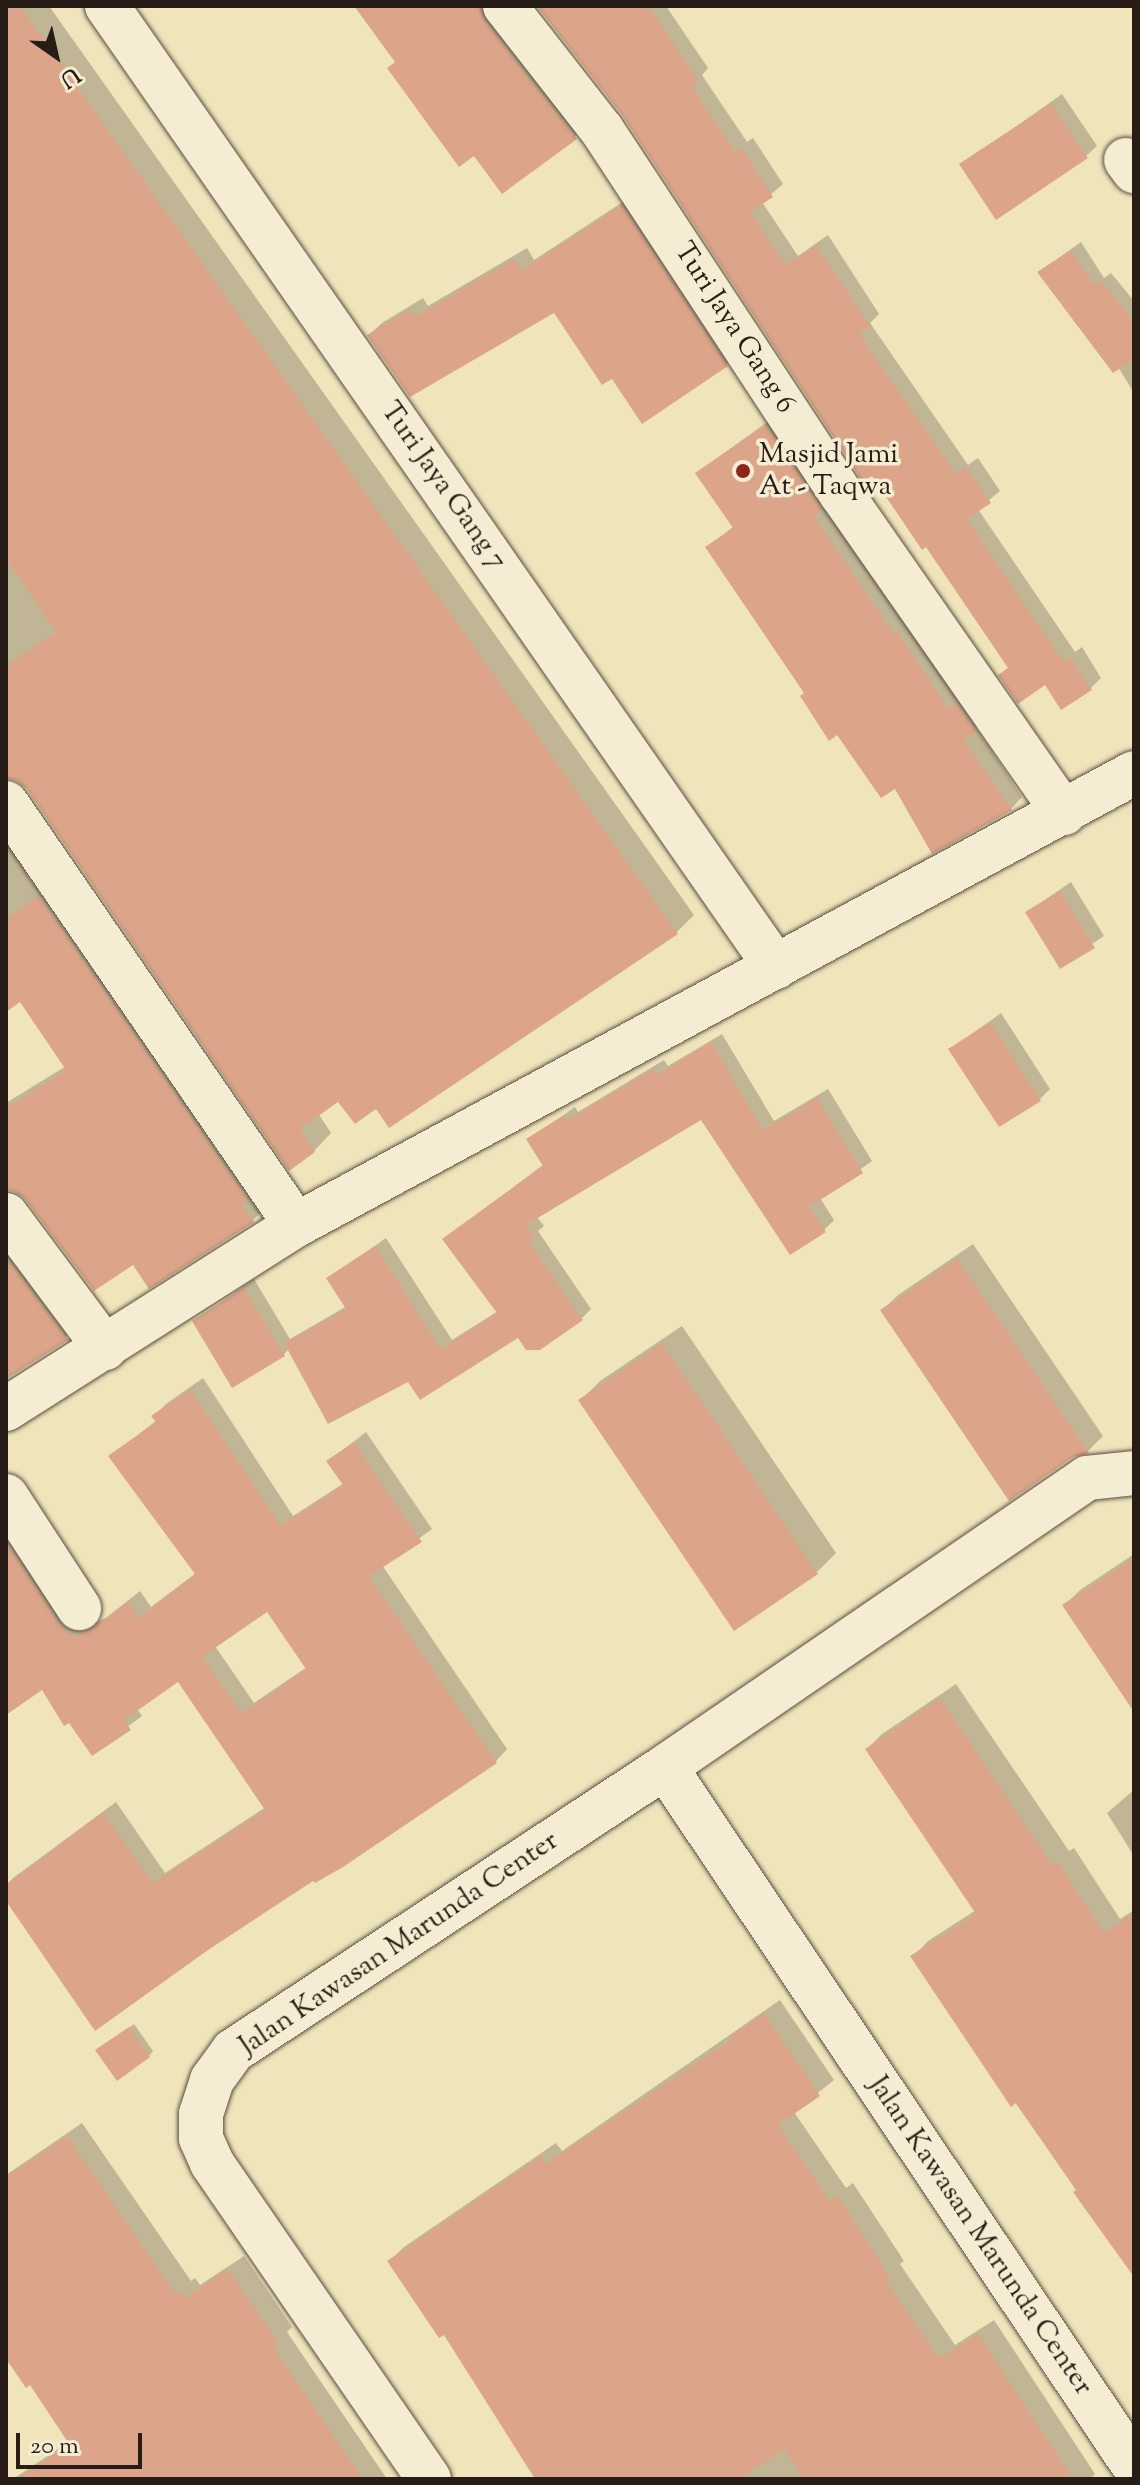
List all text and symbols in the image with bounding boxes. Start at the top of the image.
north arrow [16,16,96,96]
text: U [53,58,86,94]
street label: Turi Jaya Gang 6 [666,236,802,420]
street label: Turi Jaya Gang 7 [373,396,513,576]
place label: Masjid Jami At - Taqwa [759,438,898,504]
marker: Masjid Jami At - Taqwa [734,462,752,480]
street label: Jalan Kawasan Marunda Center [233,1825,565,2063]
street label: Jalan Kawasan Marunda Center [861,2070,1099,2402]
scale bar [20,2417,146,2467]
text: 20 m [30,2430,79,2464]

